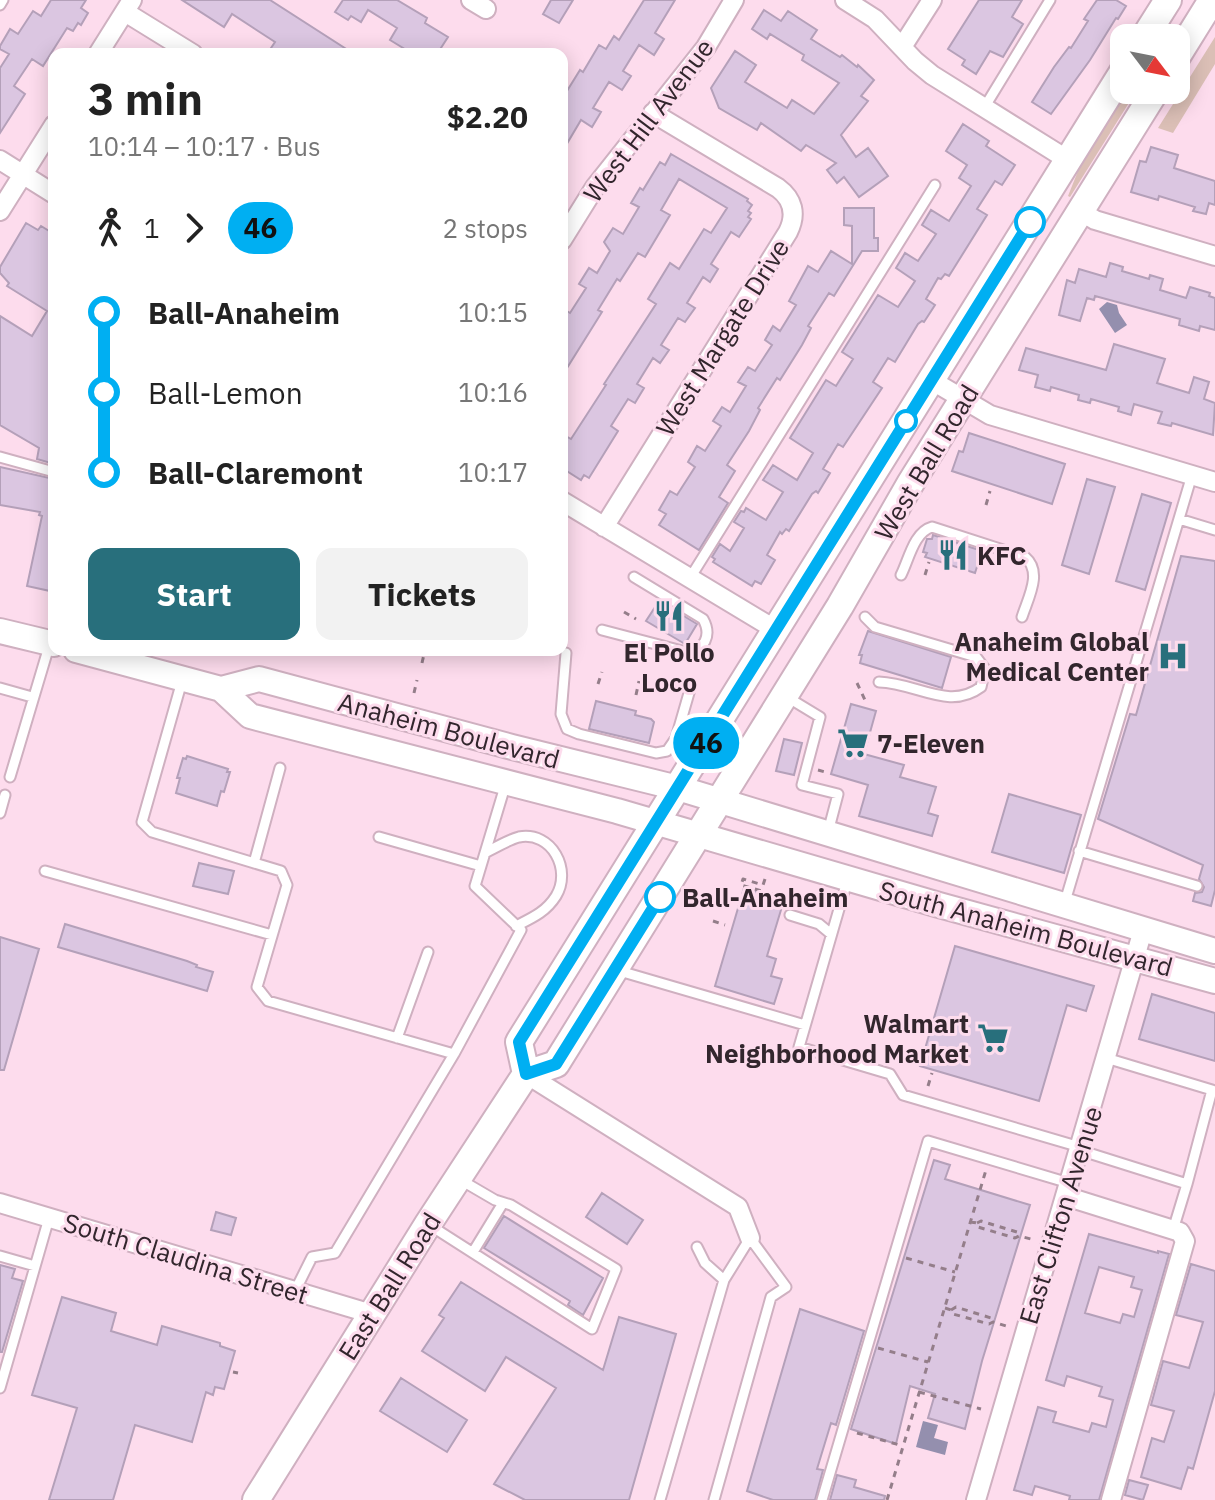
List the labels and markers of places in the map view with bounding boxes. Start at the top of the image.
unlabelled marker [1015,207,1045,237]
unlabelled marker [895,410,917,432]
restaurant icon: KFC [936,538,970,572]
place label: KFC [977,538,1027,572]
restaurant icon: El Pollo Loco [652,599,686,633]
place label: Anaheim Global Medical Center [954,624,1149,688]
place label: El Pollo Loco [623,635,715,699]
hospital icon: Anaheim Global Medical Center [1156,639,1190,673]
supermarket icon: 7-Eleven [836,726,870,760]
place label: 7-Eleven [877,726,985,760]
place label: Ball-Anaheim [682,880,848,914]
marker: Ball-Anaheim [645,882,675,912]
place label: Walmart Neighborhood Market [705,1006,969,1070]
supermarket icon: Walmart Neighborhood Market [976,1021,1010,1055]

